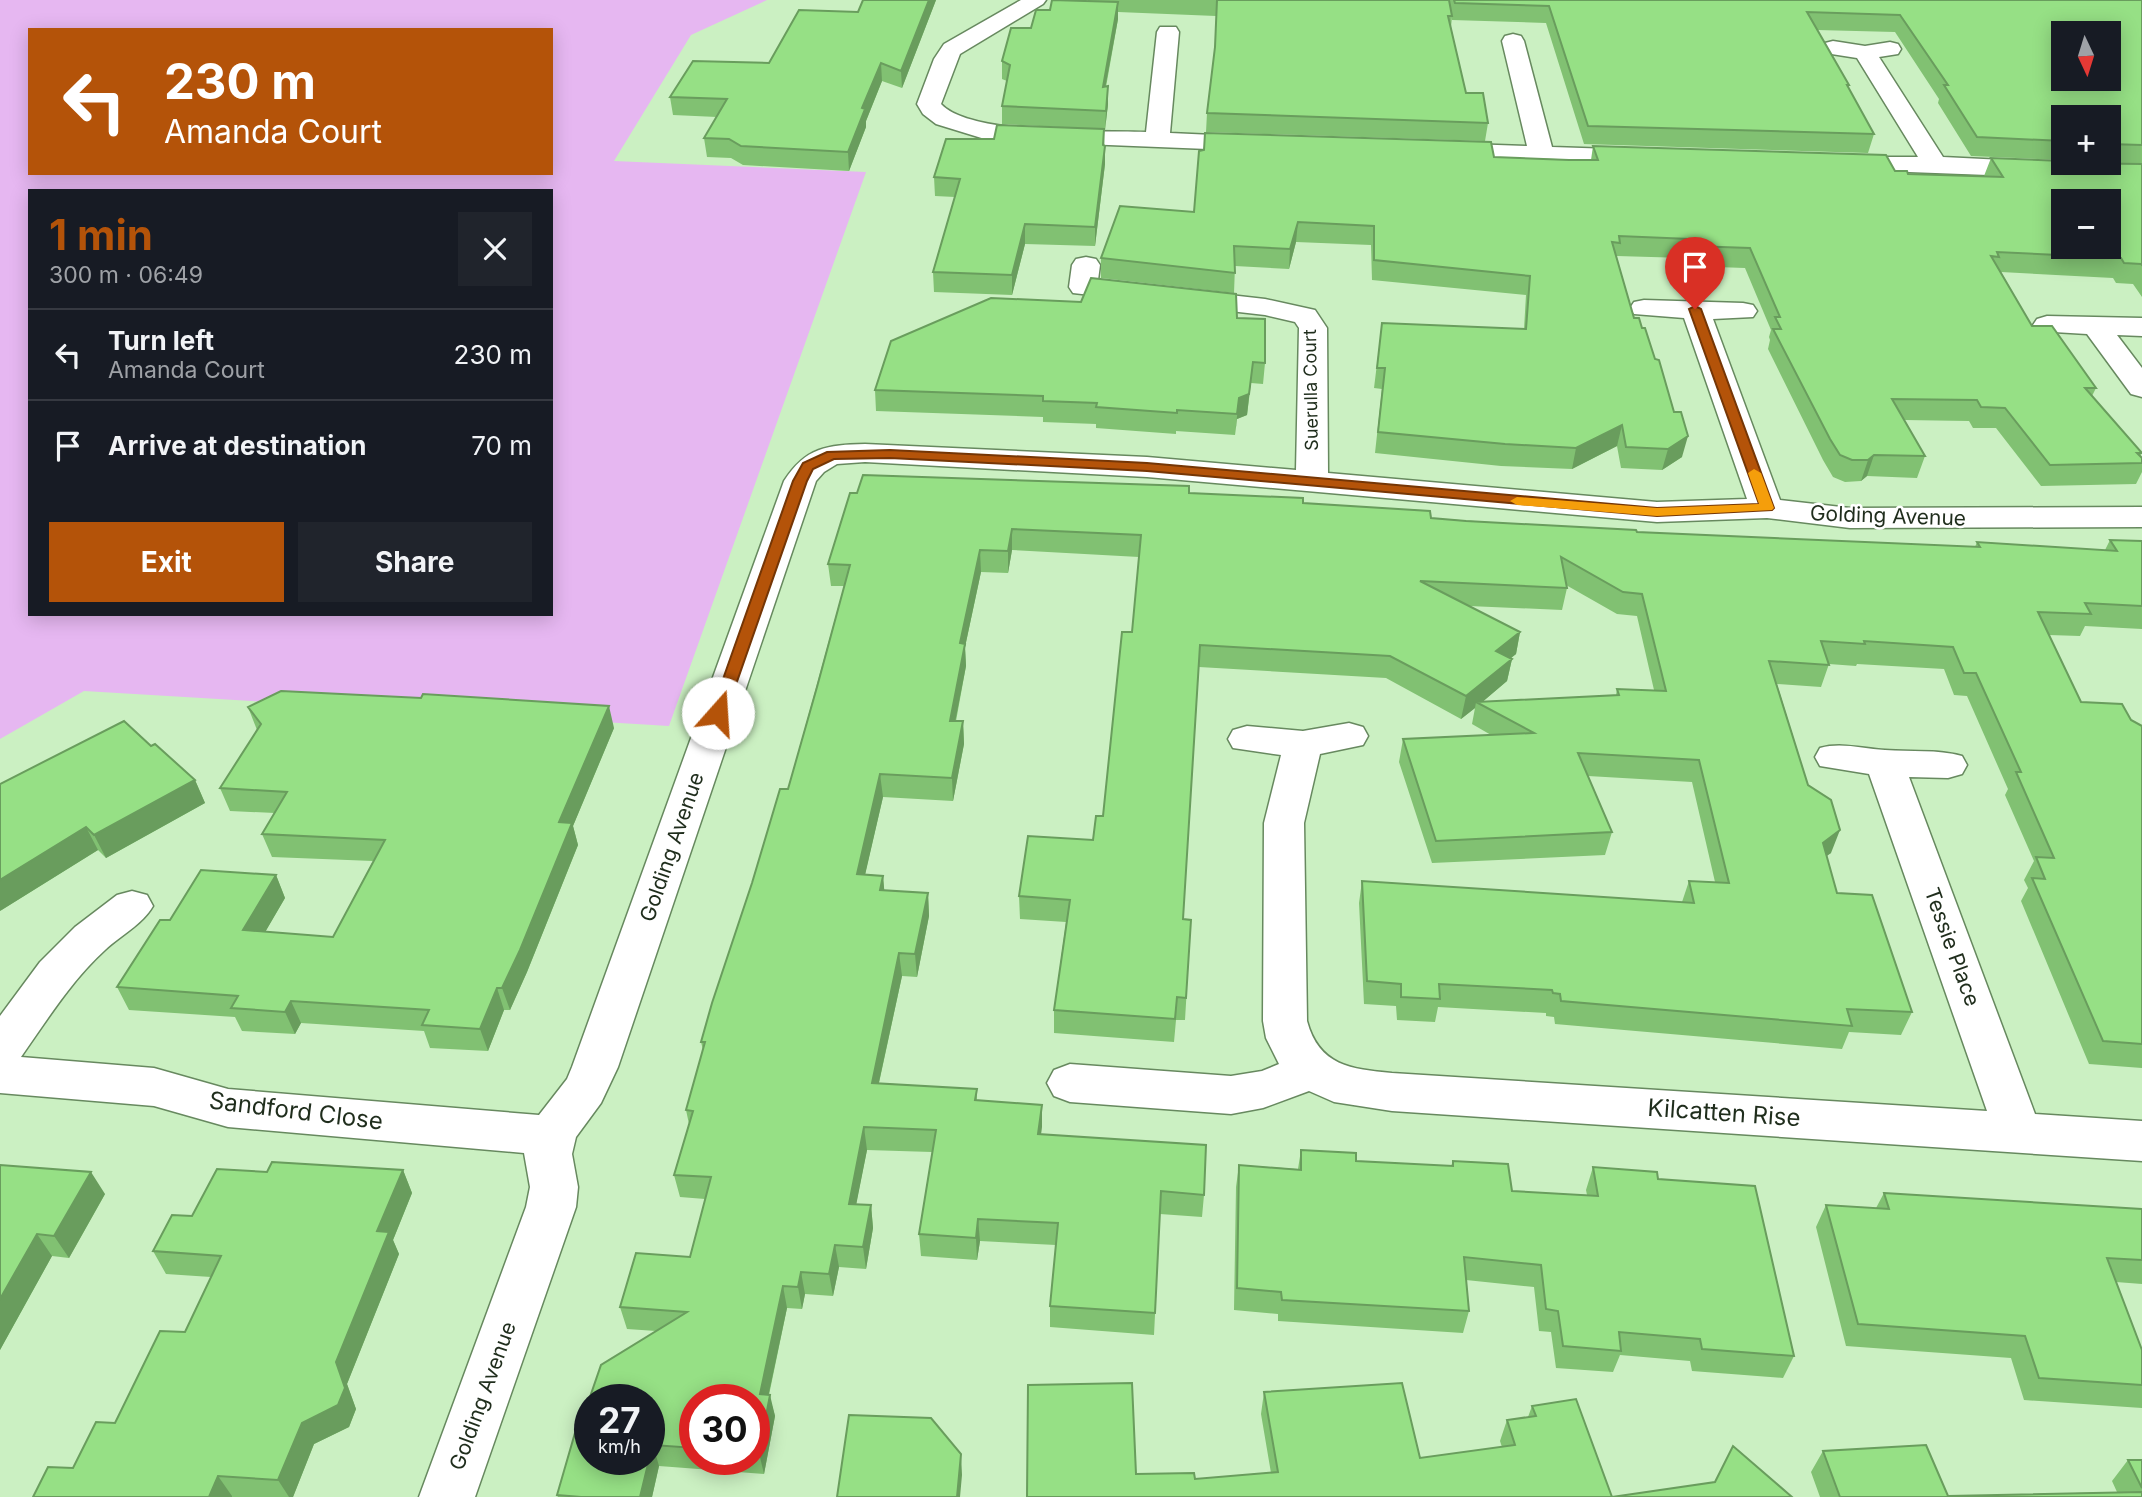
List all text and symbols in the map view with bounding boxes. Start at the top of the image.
north arrow [2051,21,2121,91]
map controls [2051,21,2121,259]
text: 230 m [164,52,316,111]
icon: left [49,56,140,147]
button: + [2051,105,2121,175]
text: Amanda Court [164,112,382,151]
button: − [2051,189,2121,259]
text: 1 min [49,209,153,260]
button: close [458,212,532,286]
pin [1665,237,1725,309]
icon: arrive [1676,248,1714,286]
text: 300 m · 06:49 [49,261,203,289]
text: Turn left [108,325,214,356]
street label: Suerulla Court [1299,329,1322,451]
icon: left [49,336,87,374]
text: 230 m [454,339,532,370]
text: Amanda Court [108,356,265,384]
icon: arrive [49,427,87,465]
text: Arrive at destination [108,430,367,461]
text: 70 m [471,430,532,461]
street label: Golding Avenue [1810,500,1967,531]
button: Exit [49,522,284,602]
button: Share [298,522,532,602]
position arrow [681,676,755,750]
street label: Golding Avenue [634,769,709,925]
street label: Tessie Place [1920,884,1985,1009]
street label: Sandford Close [208,1085,385,1136]
street label: Kilcatten Rise [1647,1093,1802,1132]
street label: Golding Avenue [444,1318,521,1474]
speed limit sign: 30 [679,1384,770,1475]
text: 27 [598,1399,641,1441]
text: km/h [598,1436,641,1457]

